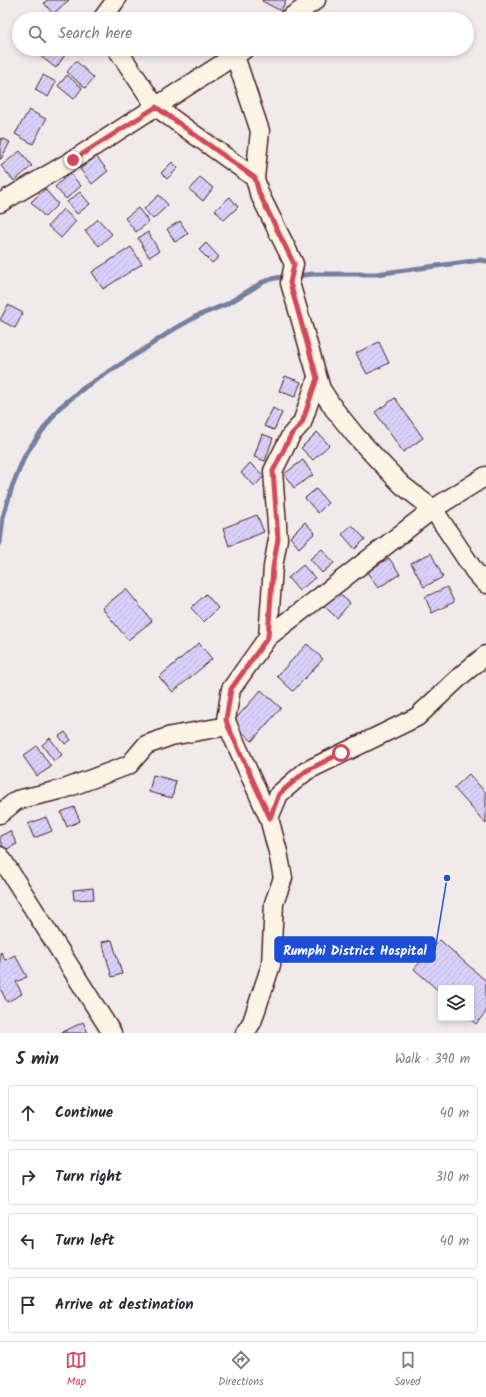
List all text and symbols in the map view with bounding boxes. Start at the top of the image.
search box [12,12,474,56]
text: Search here [58,22,132,46]
icon: search [26,23,48,45]
route end [64,151,82,169]
route start [332,744,350,762]
callout: Rumphi District Hospital [275,937,435,962]
text: Rumphi District Hospital [283,941,427,962]
map controls [438,985,474,1021]
button: layers [438,985,474,1021]
text: 5 min [16,1046,59,1073]
text: Walk · 390 m [395,1049,470,1070]
text: Continue [55,1101,113,1125]
icon: ahead [17,1102,39,1124]
text: 40 m [440,1103,469,1124]
text: Turn right [55,1165,122,1189]
icon: right [17,1166,39,1188]
text: 310 m [435,1167,469,1188]
text: Turn left [55,1229,115,1253]
icon: left [17,1230,39,1252]
text: 40 m [440,1231,469,1252]
text: Arrive at destination [55,1293,194,1317]
icon: arrive [17,1294,39,1316]
tab: Map [65,1349,87,1391]
tab: Directions [218,1349,264,1391]
tab: Saved [395,1349,421,1391]

